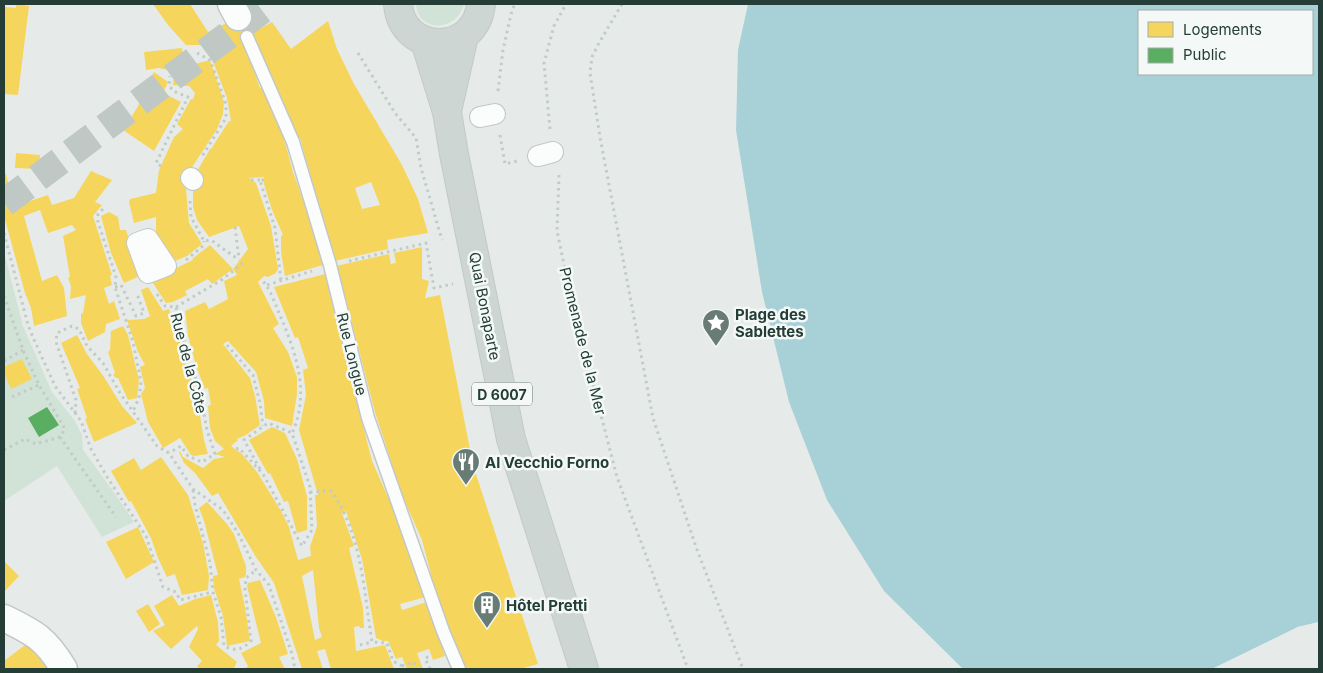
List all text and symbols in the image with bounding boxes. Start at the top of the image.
legend [1138,10,1313,75]
text: Logements [1183,20,1262,39]
text: Public [1183,45,1226,64]
street label: Quai Bonaparte [465,250,505,362]
street label: Promenade de la Mer [555,265,611,417]
place label: Plage des Sablettes [735,305,806,341]
place icon: Plage des Sablettes [701,308,731,347]
street label: Rue de la Côte [166,311,212,415]
street label: Rue Longue [333,311,371,397]
road number: D 6007 [472,382,532,406]
restaurant icon: Al Vecchio Forno [451,447,481,486]
place label: Al Vecchio Forno [485,453,609,472]
building icon: Hôtel Pretti [472,590,502,629]
place label: Hôtel Pretti [506,596,587,615]

